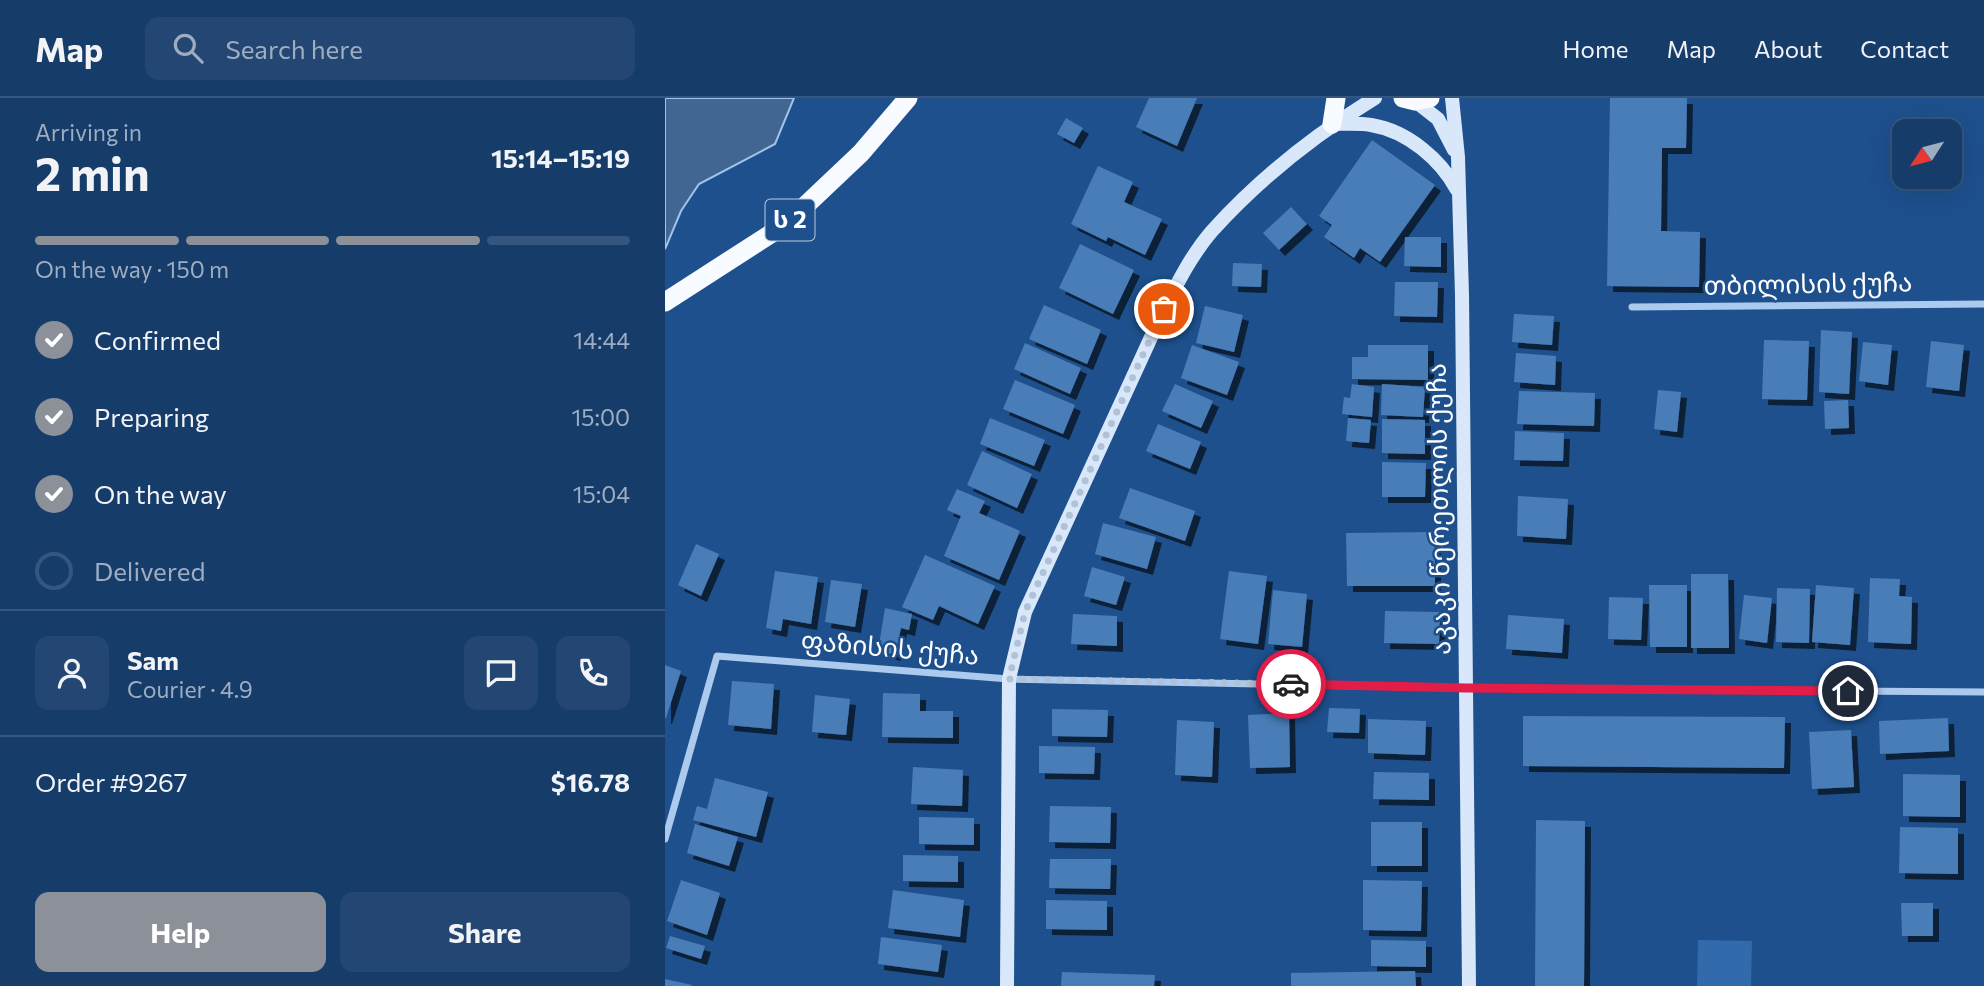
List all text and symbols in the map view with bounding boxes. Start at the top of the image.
search box [145,17,635,80]
text: Map [35,28,103,69]
icon: search [169,29,207,67]
text: Search here [225,33,363,64]
text: Home [1563,34,1629,63]
text: Map [1667,34,1716,63]
text: About [1754,34,1822,63]
text: Contact [1860,34,1949,63]
text: Arriving in [35,118,142,146]
north arrow [1892,119,1962,189]
map controls [1892,119,1962,189]
text: 15:14–15:19 [491,142,630,173]
text: 2 min [35,144,150,200]
road number: ს 2 [765,199,815,240]
text: On the way · 150 m [35,255,229,283]
street label: თბილისის ქუჩა [1703,265,1913,302]
pin [1134,279,1194,339]
icon: bag [1145,290,1183,328]
icon: check [35,321,73,359]
text: Confirmed [94,324,221,355]
text: 14:44 [573,326,630,354]
street label: აკაკი წერეთლის ქუჩა [1419,363,1458,655]
icon: check [35,398,73,436]
text: Preparing [94,401,209,432]
text: 15:00 [572,403,630,431]
icon: check [35,475,73,513]
text: On the way [94,478,227,509]
text: 15:04 [573,480,630,508]
text: Delivered [94,555,205,586]
street label: ფაზისის ქუჩა [800,623,980,671]
button: person [35,636,109,710]
button: chat [464,636,538,710]
button: phone [556,636,630,710]
text: Sam [127,644,179,675]
courier [1256,649,1326,719]
pin [1818,661,1878,721]
icon: car [1272,665,1310,703]
icon: home [1829,672,1867,710]
text: Courier · 4.9 [127,675,253,703]
text: Order #9267 [35,766,188,797]
text: $16.78 [551,766,630,797]
button: Help [35,892,326,972]
button: Share [340,892,630,972]

